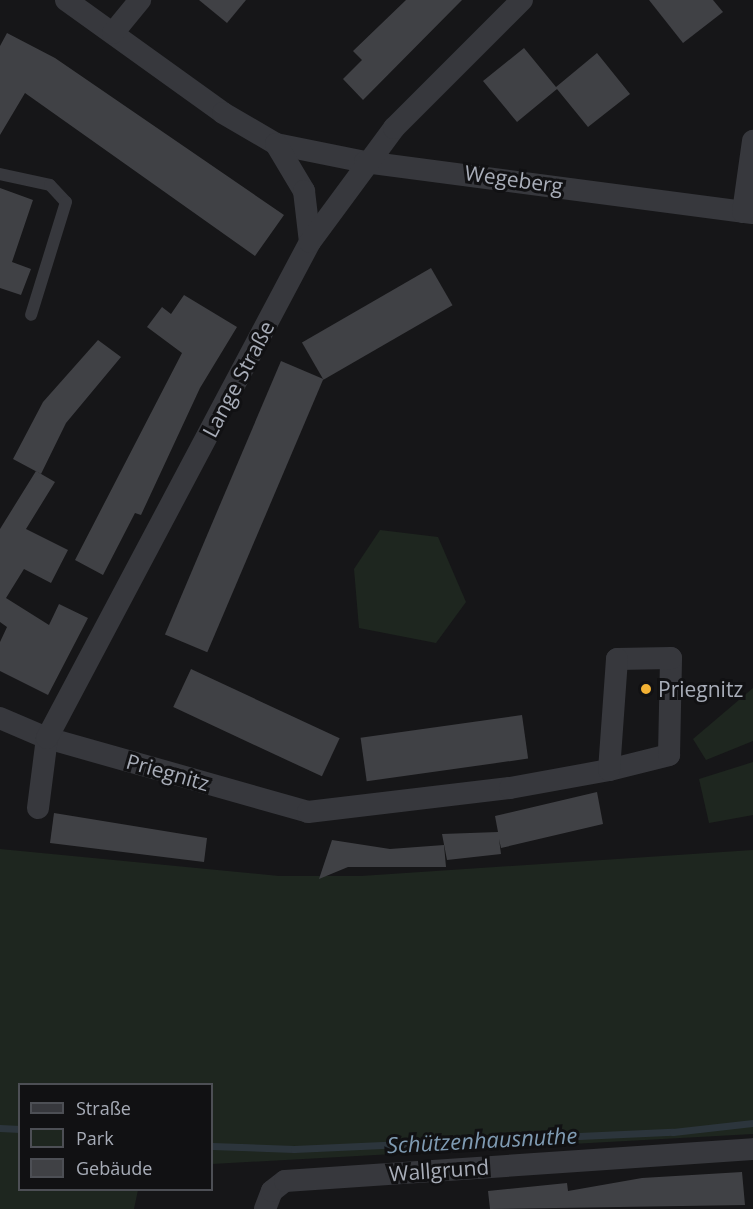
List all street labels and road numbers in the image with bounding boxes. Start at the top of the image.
street label: Wegeberg [463,160,565,198]
street label: Lange Straße [197,316,279,442]
street label: Priegnitz [124,748,212,796]
street label: Wallgrund [388,1154,490,1186]

